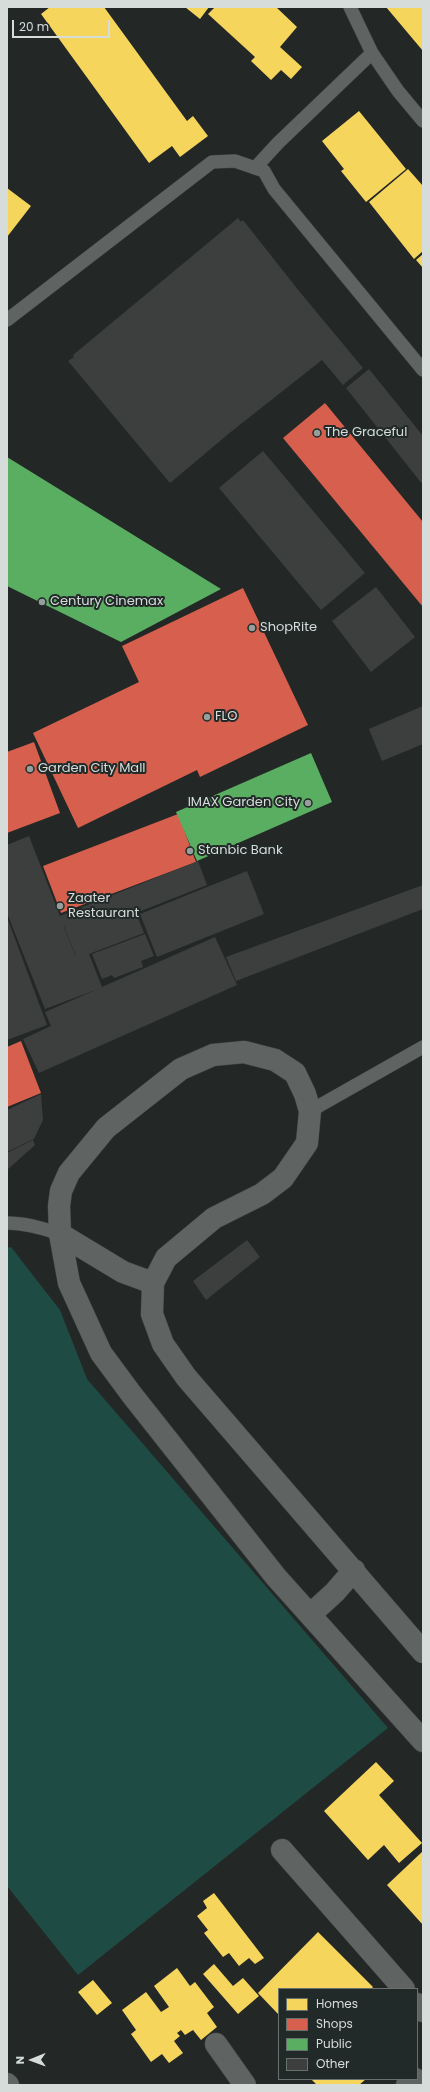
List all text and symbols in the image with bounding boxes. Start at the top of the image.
scale bar [14,12,112,38]
text: 20 m [19,18,49,35]
place label: The Graceful [325,425,407,441]
marker: The Graceful [312,428,322,438]
place label: Century Cinemax [50,594,163,610]
marker: Century Cinemax [37,597,47,607]
place label: ShopRite [260,620,317,636]
marker: ShopRite [247,623,257,633]
place label: FLO [215,709,237,725]
marker: FLO [202,712,212,722]
place label: Garden City Mall [38,761,146,777]
marker: Garden City Mall [25,764,35,774]
place label: IMAX Garden City [188,795,300,811]
marker: IMAX Garden City [303,798,313,808]
place label: Stanbic Bank [198,843,283,859]
marker: Stanbic Bank [185,846,195,856]
place label: Zaater Restaurant [68,891,139,922]
marker: Zaater Restaurant [55,901,65,911]
legend [278,1988,418,2080]
text: Homes [316,1995,358,2012]
text: Shops [316,2015,353,2032]
text: Public [316,2035,352,2052]
north arrow [12,2040,52,2080]
text: Other [316,2055,349,2072]
text: N [12,2056,28,2064]

